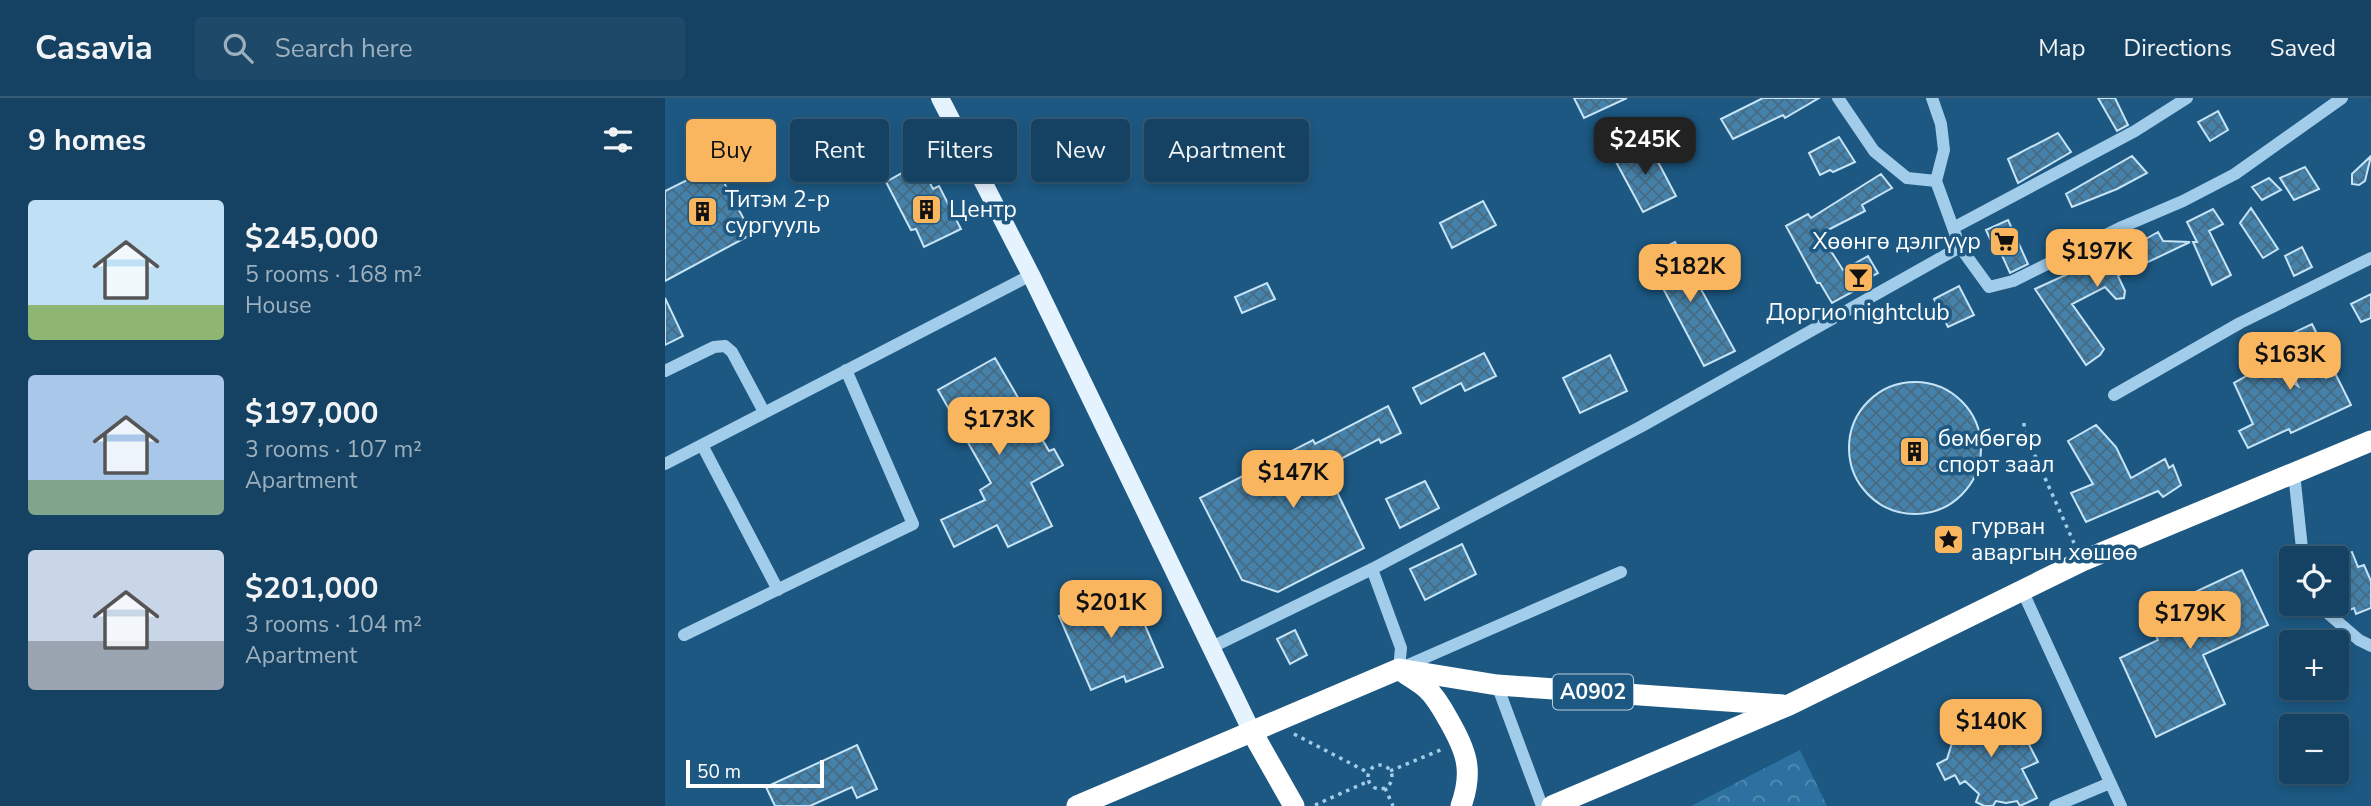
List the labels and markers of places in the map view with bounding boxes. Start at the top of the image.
pin: $245K [1596,118,1694,177]
place label: Титэм 2-р сургууль [725,184,830,241]
building icon: Центр [909,192,943,226]
place label: Центр [949,194,1017,225]
building icon: Титэм 2-р сургууль [685,195,719,229]
supermarket icon: Хөөнгө дэлгүүр [1987,224,2021,258]
place label: Хөөнгө дэлгүүр [1812,226,1981,257]
pin: $197K [2048,230,2146,289]
pin: $182K [1641,244,1739,304]
bar icon: Доргио nightclub [1841,261,1875,295]
place label: Доргио nightclub [1766,297,1950,328]
pin: $163K [2241,332,2339,392]
pin: $173K [950,398,1048,457]
place label: бөмбөгөр спорт заал [1938,423,2055,480]
building icon: бөмбөгөр спорт заал [1898,434,1932,468]
pin: $147K [1244,450,1342,510]
place label: гурван аваргын хөшөө [1971,511,2138,568]
place icon: гурван аваргын хөшөө [1931,522,1965,556]
pin: $201K [1062,580,1160,640]
pin: $179K [2141,592,2239,651]
pin: $140K [1942,700,2040,759]

